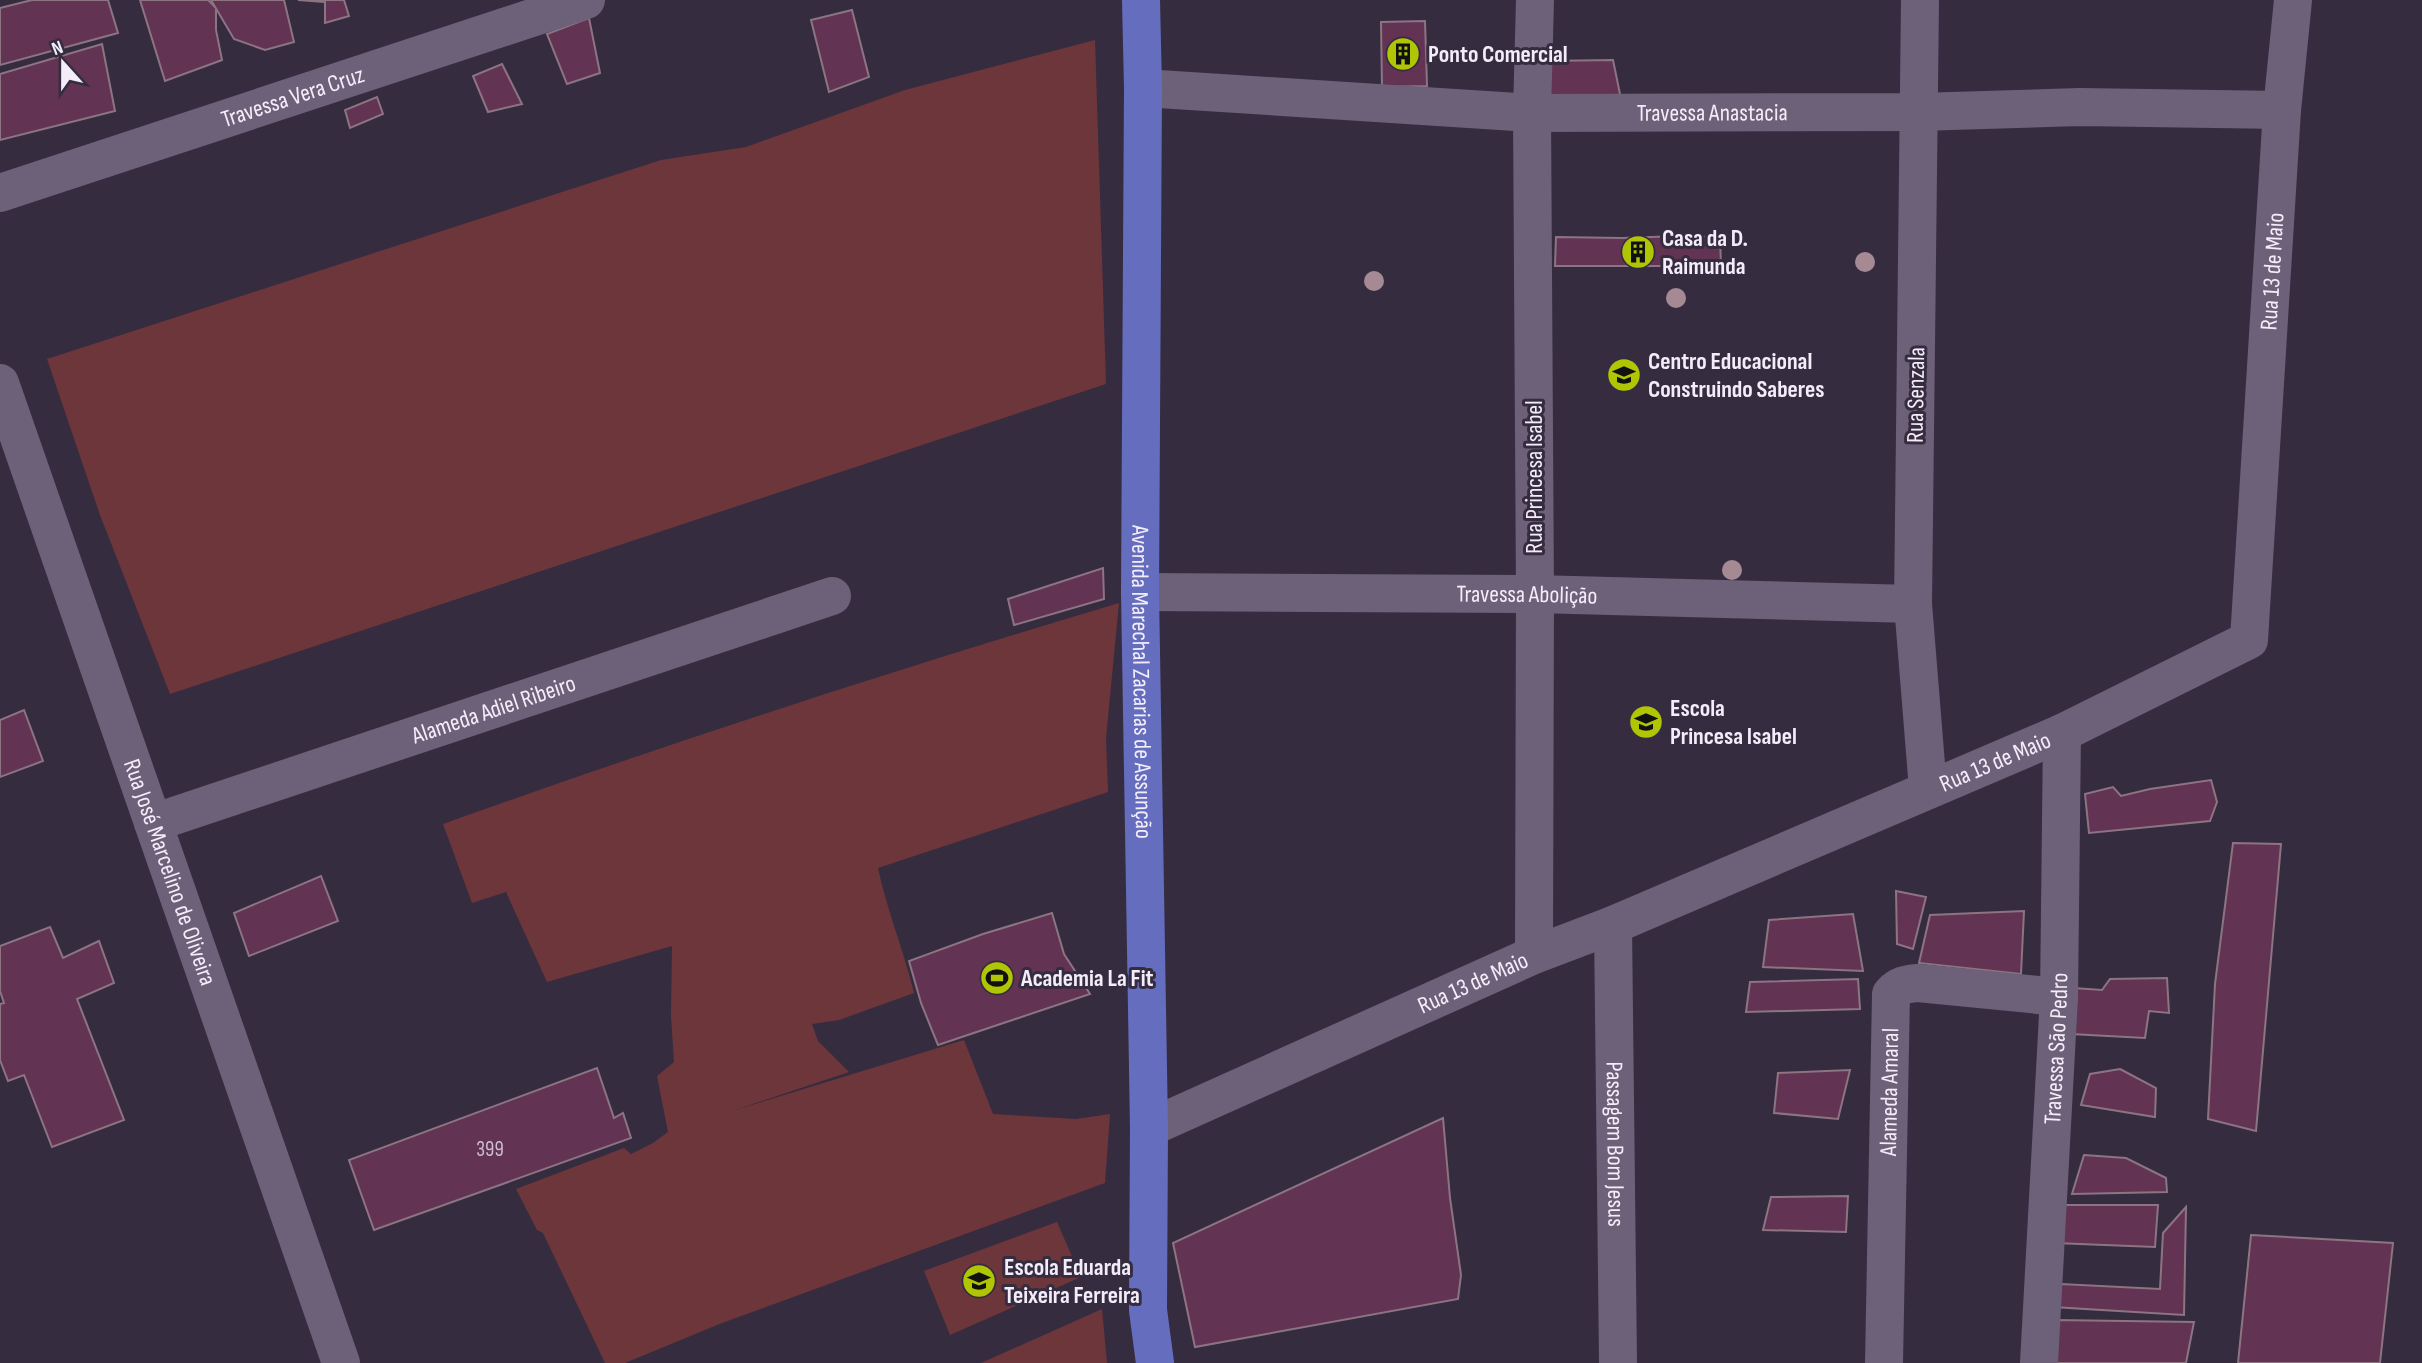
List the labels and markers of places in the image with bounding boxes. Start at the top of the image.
building icon: Ponto Comercial [1384,35,1422,73]
place label: Ponto Comercial [1428,40,1568,69]
place label: Casa da D. Raimunda [1662,224,1748,281]
building icon: Casa da D. Raimunda [1619,233,1657,271]
place label: Centro Educacional Construindo Saberes [1648,347,1824,404]
school or university icon: Centro Educacional Construindo Saberes [1605,356,1643,394]
place label: Escola Princesa Isabel [1670,694,1797,751]
school or university icon: Escola Princesa Isabel [1627,703,1665,741]
sports icon: Academia La Fit [978,959,1016,997]
place label: Academia La Fit [1020,964,1154,993]
place label: Escola Eduarda Teixeira Ferreira [1004,1253,1140,1310]
school or university icon: Escola Eduarda Teixeira Ferreira [960,1262,998,1300]

